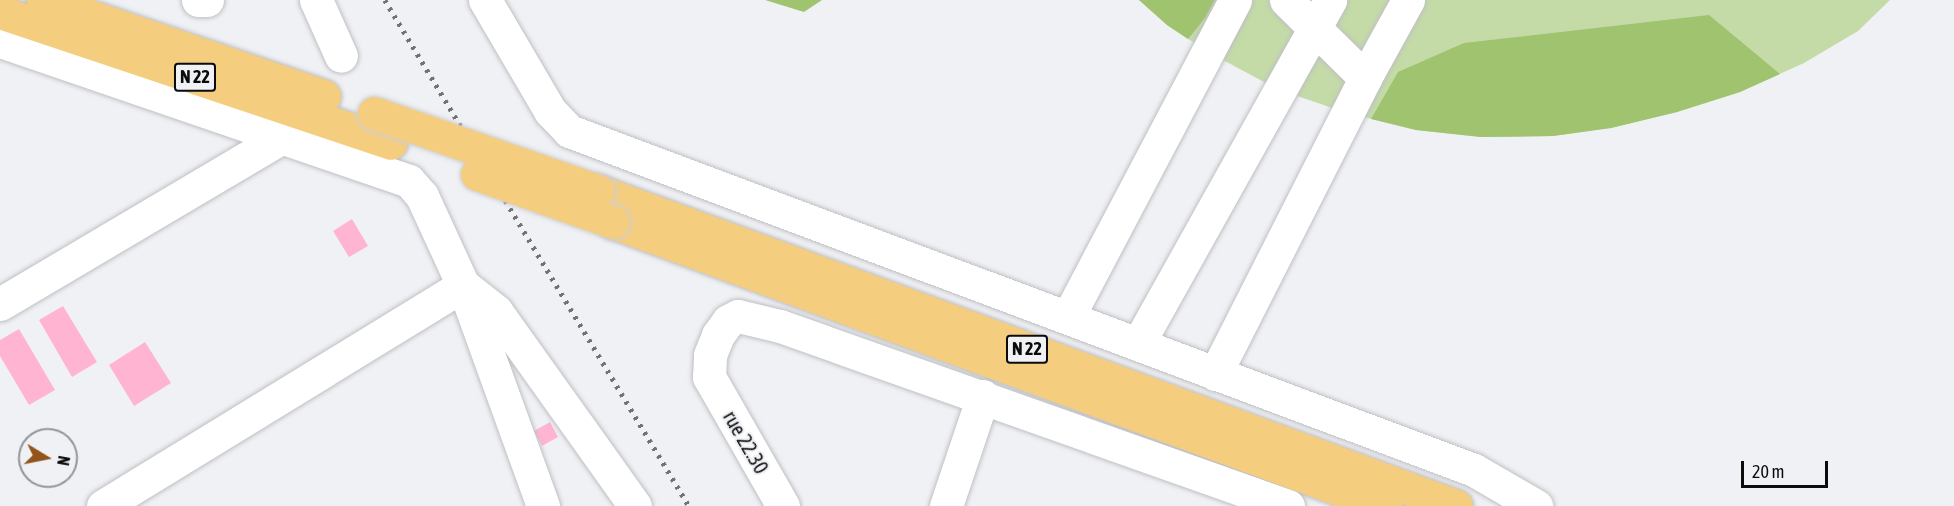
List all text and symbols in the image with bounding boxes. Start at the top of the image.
road number: N 22 [172,62,218,92]
road number: N 22 [1004,334,1050,364]
street label: rue 22.30 [718,406,774,478]
north arrow [18,428,78,488]
scale bar [1744,449,1831,487]
text: N [54,455,73,467]
text: 20 m [1752,461,1784,482]

